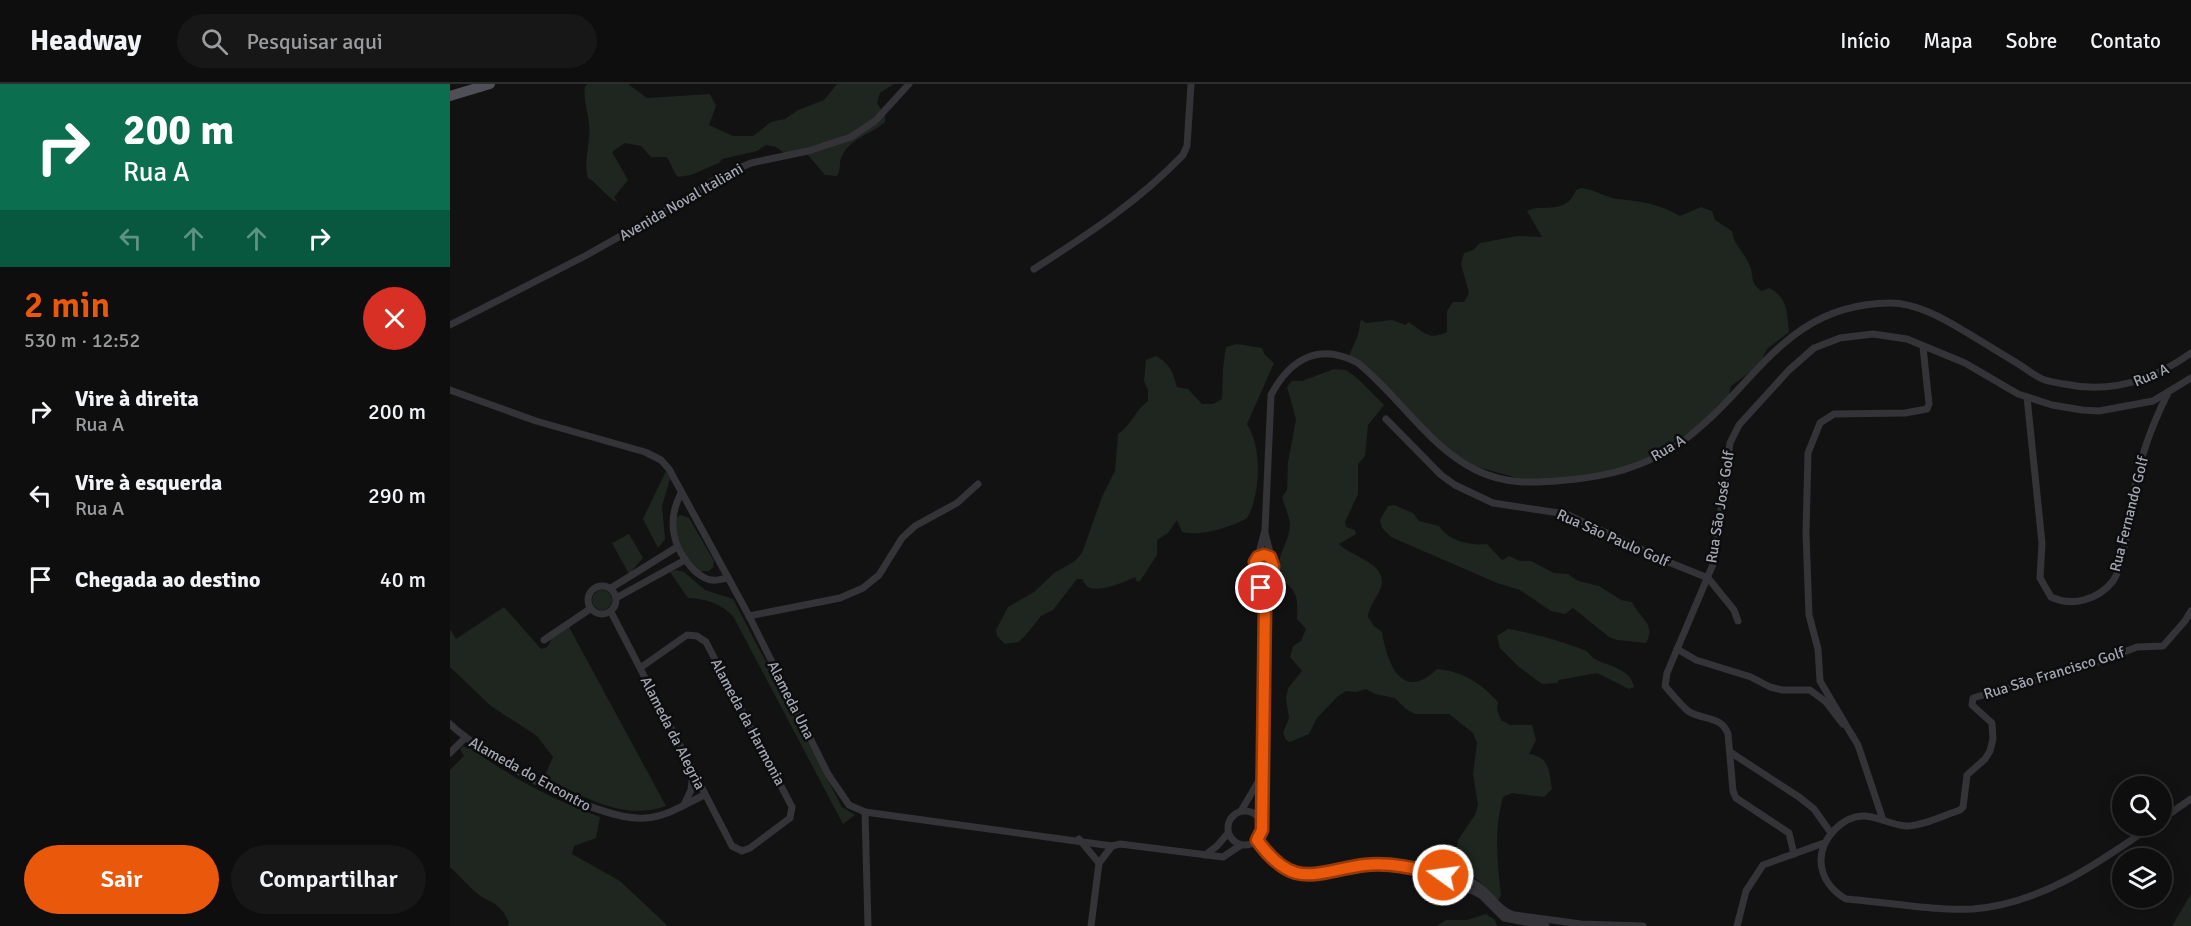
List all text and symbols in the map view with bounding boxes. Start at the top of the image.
search box [177,14,597,68]
text: Headway [30,24,141,58]
icon: search [198,25,231,58]
text: Pesquisar aqui [246,28,383,55]
text: Início [1840,28,1890,54]
text: Mapa [1923,28,1973,54]
text: Sobre [2006,28,2057,54]
text: Contato [2090,28,2161,54]
text: 200 m [123,105,234,156]
icon: right [24,108,102,186]
text: Rua A [123,156,190,189]
street label: Avenida Noval Italiani [616,159,746,245]
icon: left [114,222,147,255]
icon: ahead [177,222,210,255]
icon: ahead [240,222,273,255]
icon: right [303,222,336,255]
text: 2 min [24,283,110,328]
button: close [363,287,426,350]
text: 530 m · 12:52 [24,328,140,353]
street label: Rua A [2130,359,2172,391]
text: Vire à direita [75,385,199,412]
icon: right [24,395,57,428]
text: 200 m [368,398,426,425]
text: Rua A [75,412,124,437]
street label: Rua A [1648,431,1688,465]
street label: Rua São José Golf [1702,449,1738,564]
street label: Rua Fernando Golf [2106,454,2152,573]
text: Vire à esquerda [75,469,222,496]
icon: left [24,479,57,512]
text: 290 m [368,482,426,509]
text: Rua A [75,496,124,521]
street label: Rua São Paulo Golf [1554,505,1673,571]
pin [1235,562,1286,613]
icon: arrive [24,563,57,596]
text: Chegada ao destino [75,566,261,593]
text: 40 m [380,566,426,593]
icon: arrive [1244,571,1277,604]
street label: Rua São Francisco Golf [1981,643,2127,703]
street label: Alameda da Harmonia [707,655,789,789]
street label: Alameda Una [764,658,818,742]
street label: Alameda da Alegria [637,673,709,793]
street label: Alameda do Encontro [466,733,594,815]
map controls [2112,776,2172,908]
button: search [2112,776,2172,836]
position arrow [1411,843,1475,907]
button: Sair [24,845,219,914]
button: Compartilhar [231,845,426,914]
button: layers [2112,848,2172,908]

